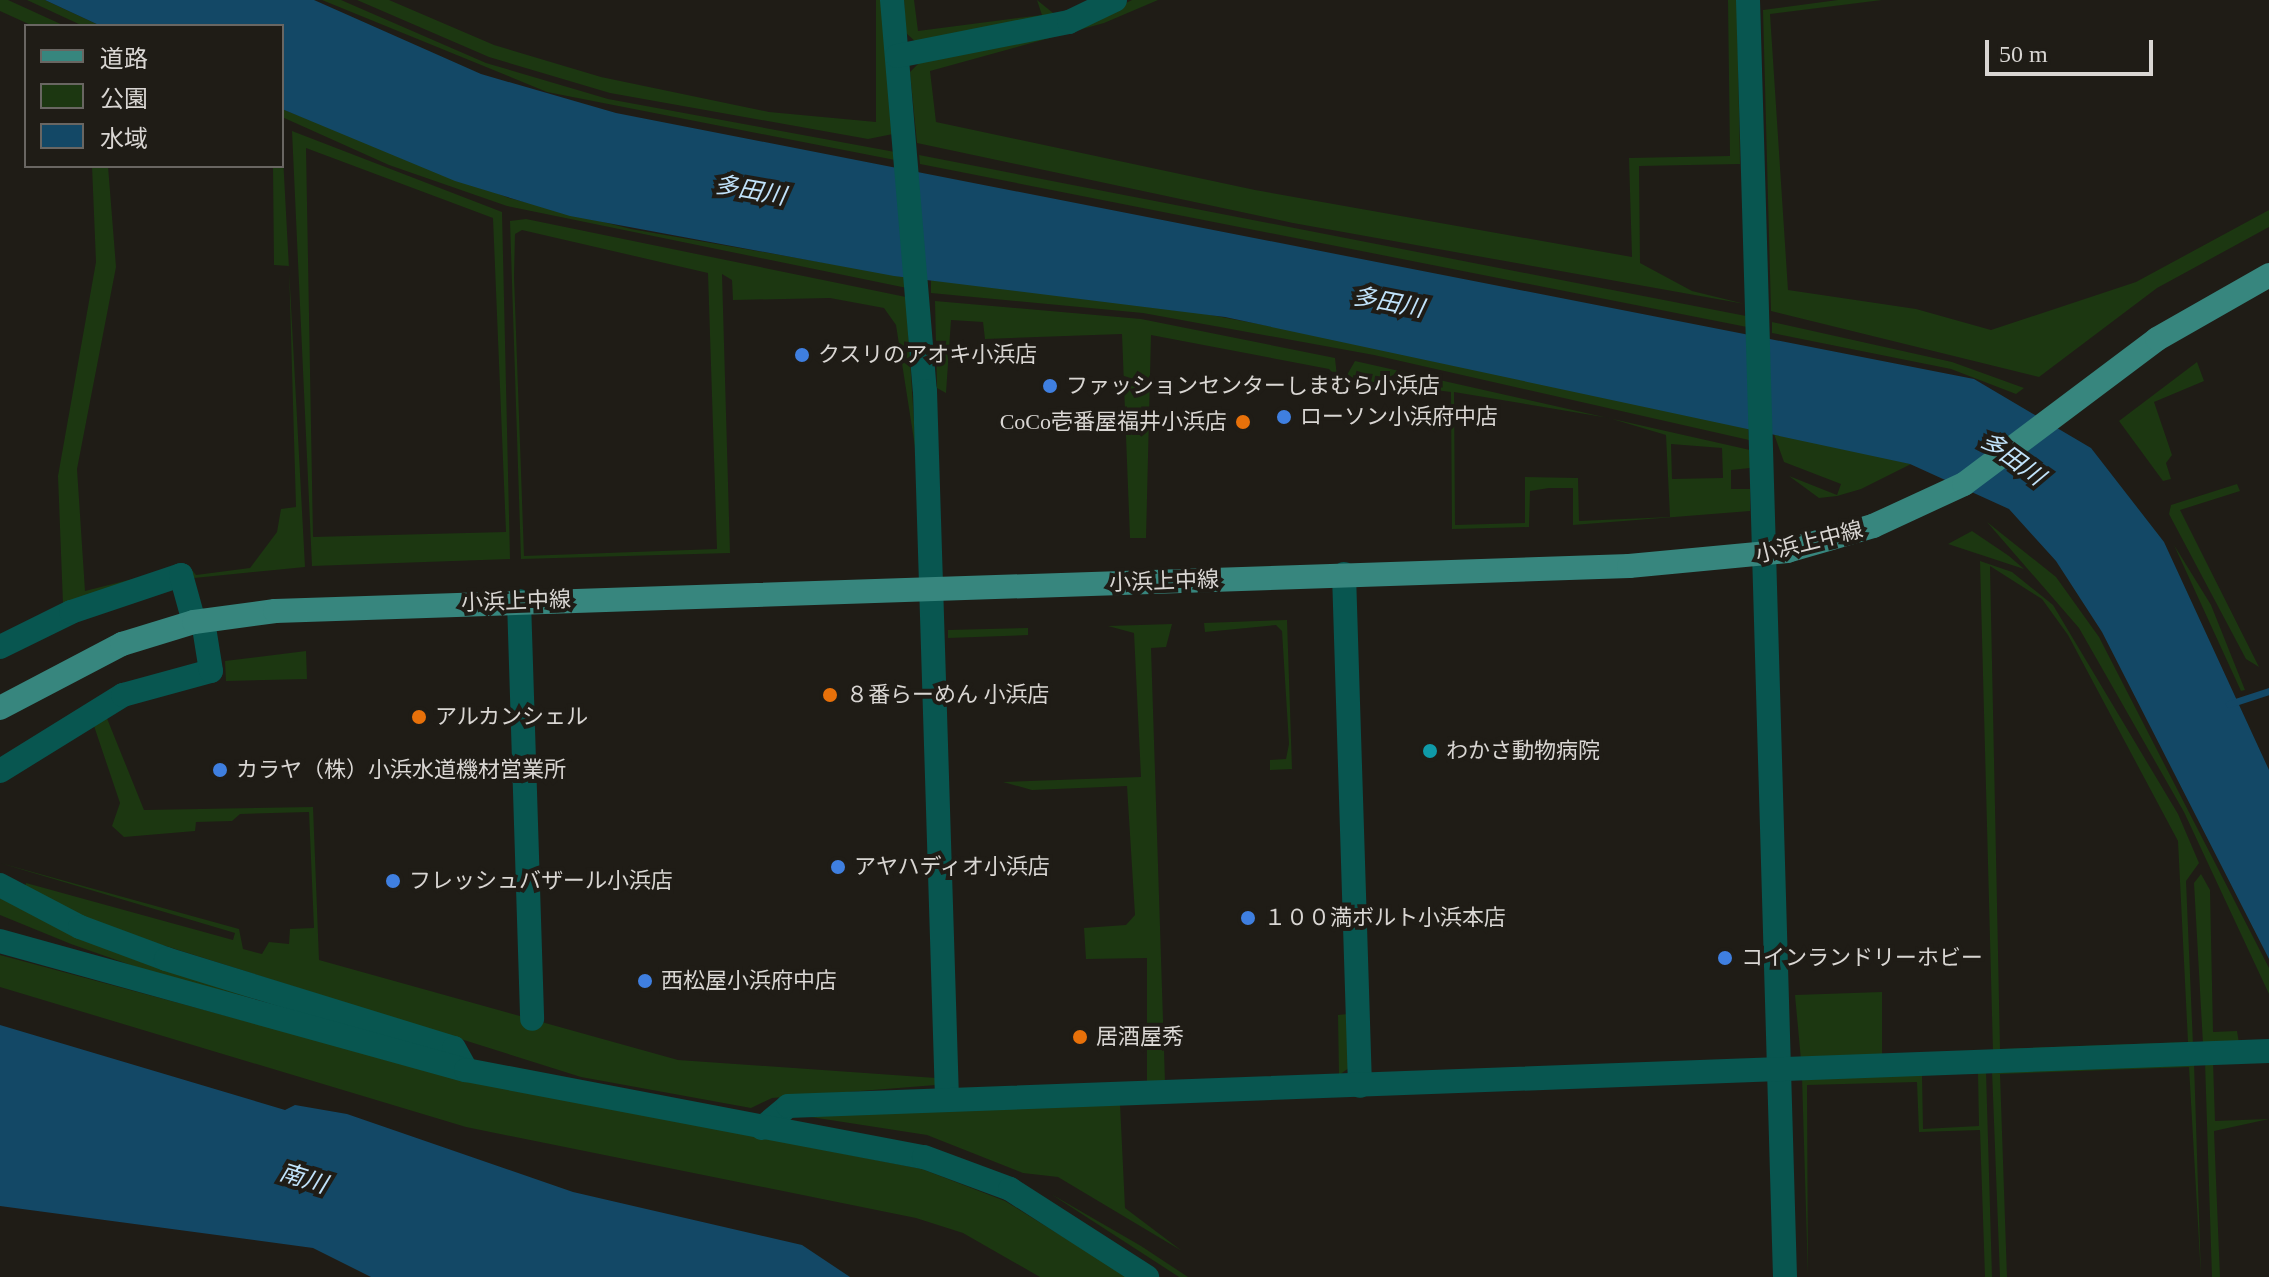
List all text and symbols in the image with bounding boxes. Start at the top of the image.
legend [24,24,284,168]
scale bar [1989,24,2157,74]
text: 50 m [1999,41,2048,67]
text: 道路 [100,46,148,72]
text: 公園 [100,86,148,112]
text: 水域 [100,126,148,152]
water label: 多田川 [712,171,788,211]
water label: 多田川 [1350,282,1426,324]
place label: クスリのアオキ小浜店 [818,342,1038,368]
marker: クスリのアオキ小浜店 [793,346,811,364]
place label: ファッションセンターしまむら小浜店 [1066,373,1440,399]
marker: ファッションセンターしまむら小浜店 [1041,377,1059,395]
place label: ローソン小浜府中店 [1300,404,1498,430]
marker: ローソン小浜府中店 [1275,408,1293,426]
place label: CoCo壱番屋福井小浜店 [1000,409,1227,435]
marker: CoCo壱番屋福井小浜店 [1234,413,1252,431]
water label: 多田川 [1974,426,2050,492]
street label: 小浜上中線 [1752,516,1866,568]
street label: 小浜上中線 [1109,566,1219,596]
street label: 小浜上中線 [461,586,571,616]
place label: ８番らーめん 小浜店 [846,682,1049,708]
marker: ８番らーめん 小浜店 [821,686,839,704]
place label: アルカンシェル [435,704,589,730]
marker: アルカンシェル [410,708,428,726]
place label: わかさ動物病院 [1446,738,1600,764]
marker: わかさ動物病院 [1421,742,1439,760]
place label: カラヤ（株）小浜水道機材営業所 [236,757,566,783]
marker: カラヤ（株）小浜水道機材営業所 [211,761,229,779]
place label: アヤハディオ小浜店 [854,854,1052,880]
marker: アヤハディオ小浜店 [829,858,847,876]
place label: フレッシュバザール小浜店 [409,868,673,894]
marker: フレッシュバザール小浜店 [384,872,402,890]
place label: １００満ボルト小浜本店 [1264,905,1506,931]
marker: １００満ボルト小浜本店 [1239,909,1257,927]
place label: コインランドリーホビー [1741,945,1983,971]
marker: コインランドリーホビー [1716,949,1734,967]
place label: 西松屋小浜府中店 [661,968,837,994]
marker: 西松屋小浜府中店 [636,972,654,990]
place label: 居酒屋秀 [1096,1024,1184,1050]
marker: 居酒屋秀 [1071,1028,1089,1046]
water label: 南川 [276,1158,330,1200]

